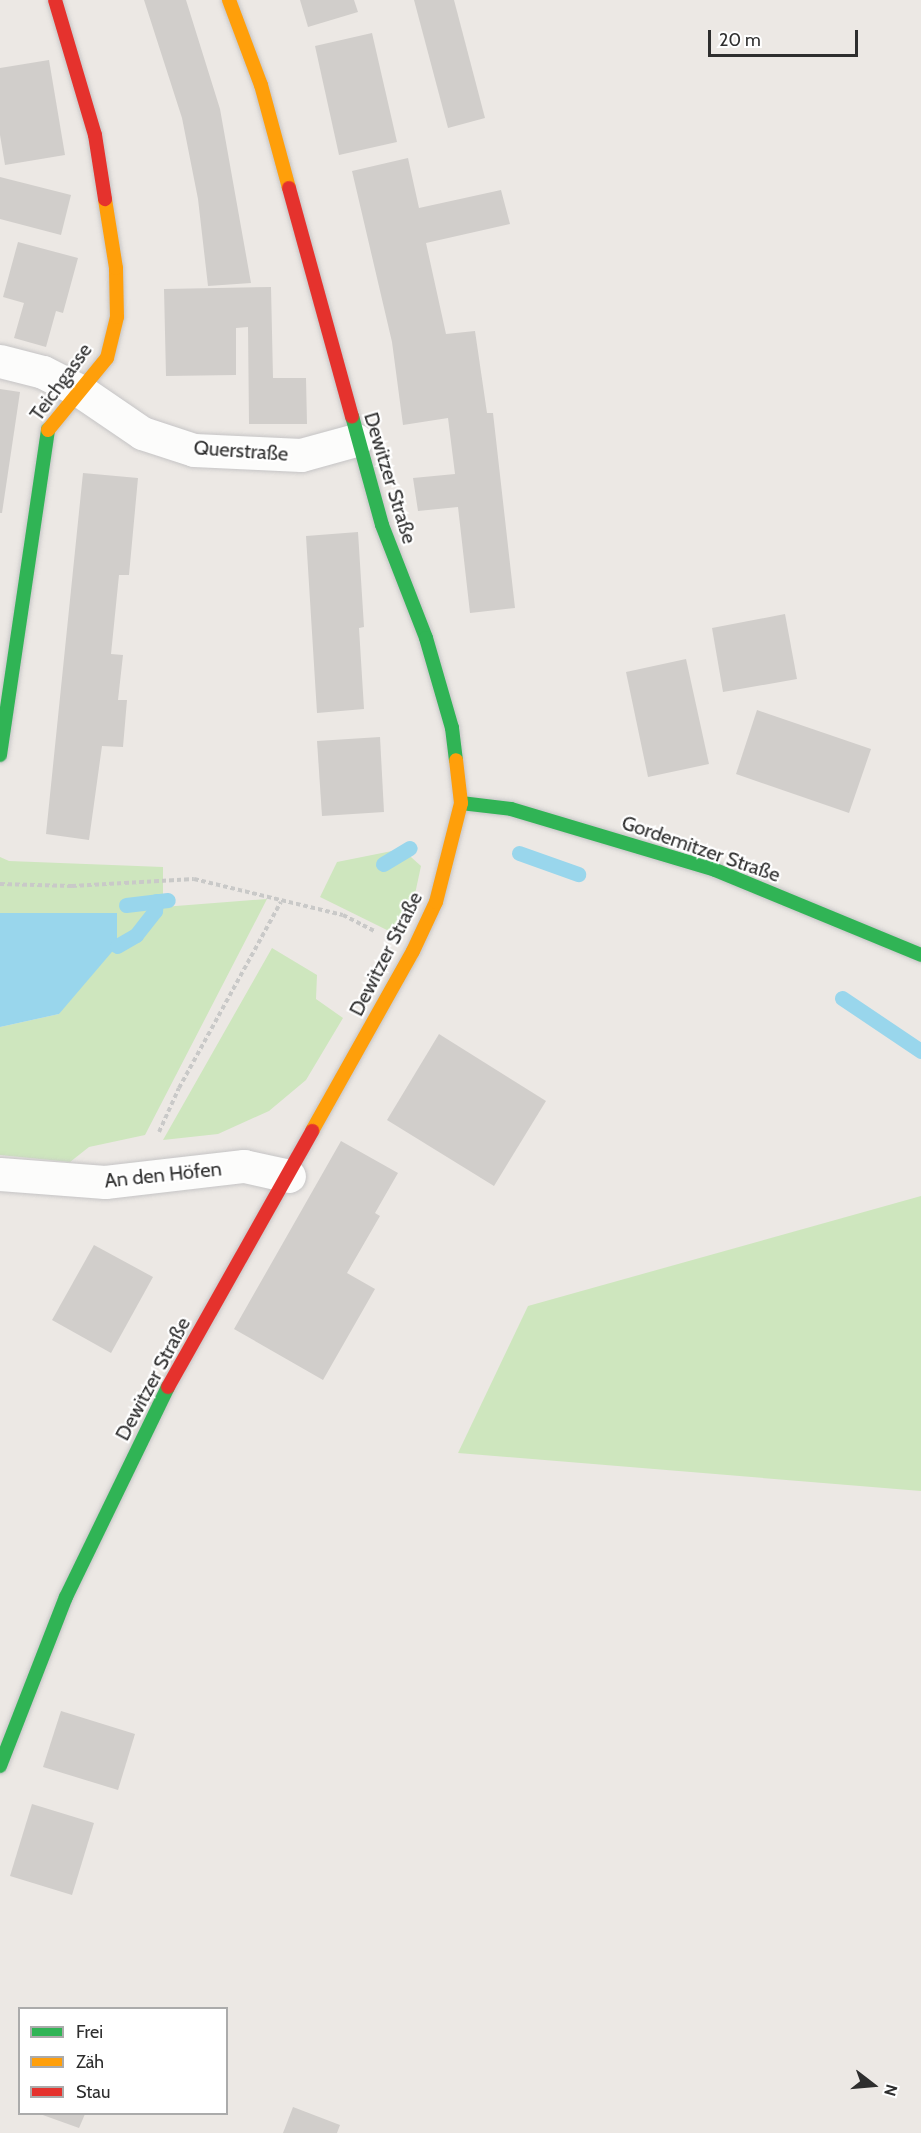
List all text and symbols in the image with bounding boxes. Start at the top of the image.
scale bar [711,18,861,56]
text: 20 m [719,29,761,51]
street label: Teichgasse [25,339,97,425]
street label: Dewitzer Straße [359,409,421,547]
street label: Querstraße [193,436,289,466]
street label: Gordemitzer Straße [619,811,783,887]
street label: Dewitzer Straße [344,888,428,1020]
street label: An den Höfen [103,1157,223,1193]
street label: Dewitzer Straße [110,1313,196,1445]
legend [18,2007,228,2115]
text: Frei [76,2021,103,2043]
text: Zäh [76,2051,104,2073]
north arrow [843,2055,903,2115]
text: Stau [76,2081,110,2103]
text: N [880,2082,901,2098]

